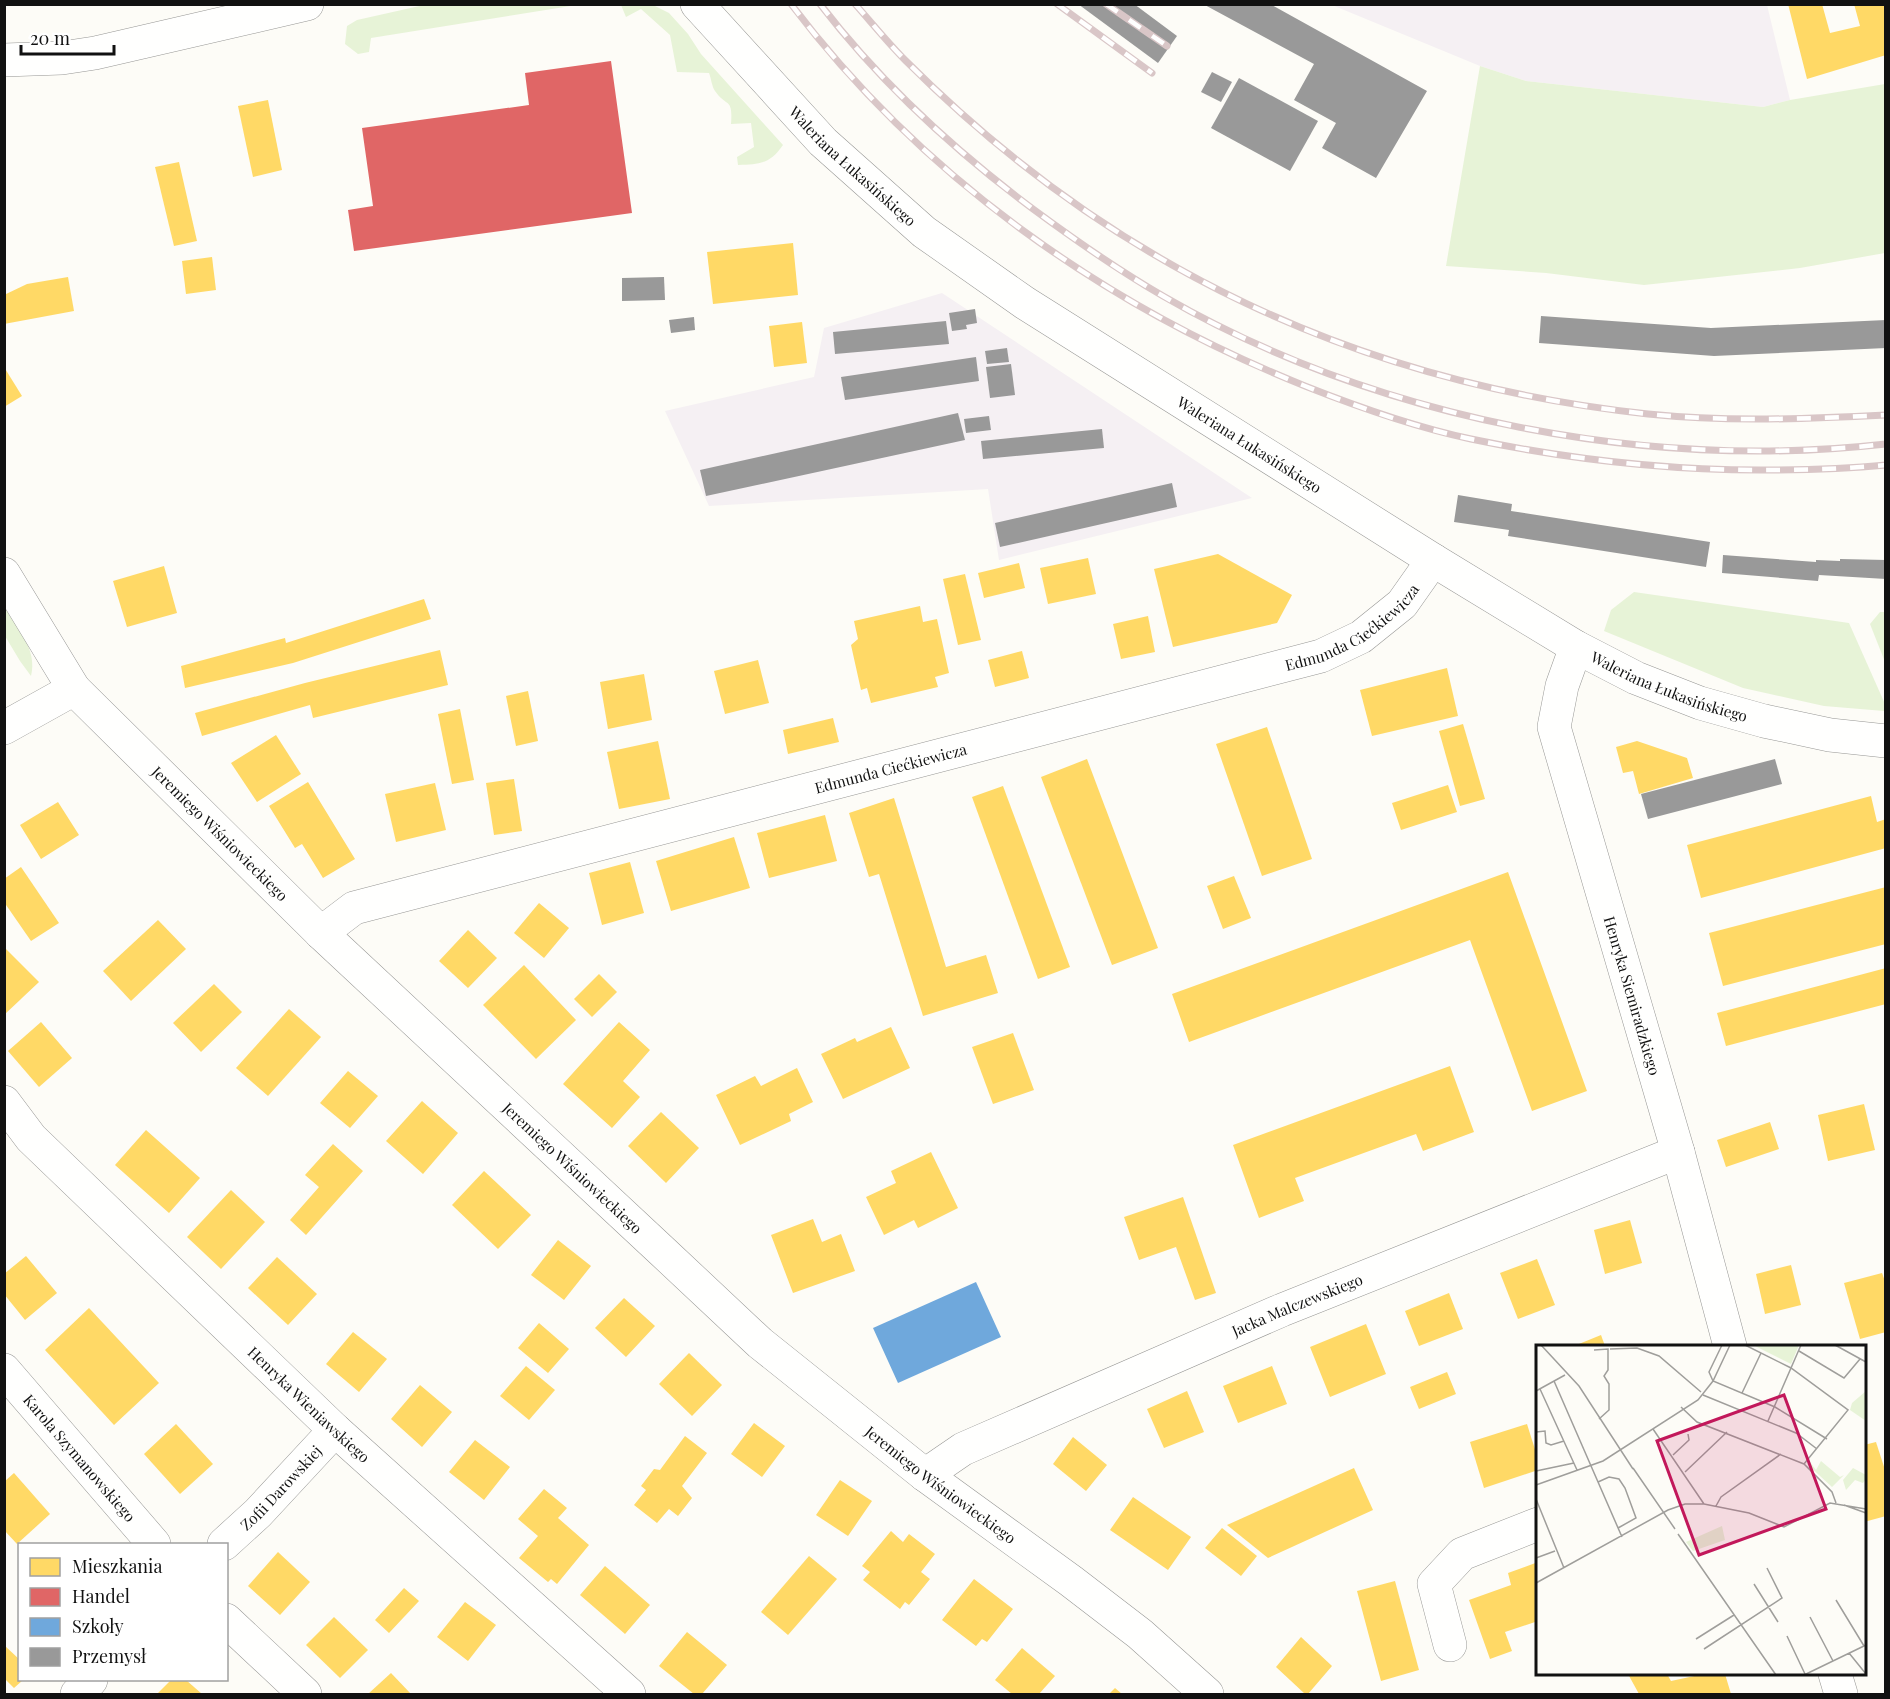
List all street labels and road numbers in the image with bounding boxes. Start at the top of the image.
street label: Waleriana Łukasińskiego [784,101,920,230]
street label: Waleriana Łukasińskiego [1173,391,1325,497]
street label: Edmunda Ciećkiewicza [1283,579,1423,675]
street label: Waleriana Łukasińskiego [1587,646,1750,726]
street label: Edmunda Ciećkiewicza [813,739,969,798]
street label: Jeremiego Wiśniowieckiego [147,761,293,905]
street label: Henryka Siemiradzkiego [1600,914,1665,1078]
street label: Jeremiego Wiśniowieckiego [498,1097,647,1238]
street label: Jacka Malczewskiego [1228,1269,1365,1341]
street label: Henryka Wieniawskiego [244,1342,374,1467]
street label: Karola Szymanowskiego [19,1390,140,1526]
street label: Jeremiego Wiśniowieckiego [860,1421,1020,1548]
street label: Zofii Darowskiej [236,1441,326,1534]

